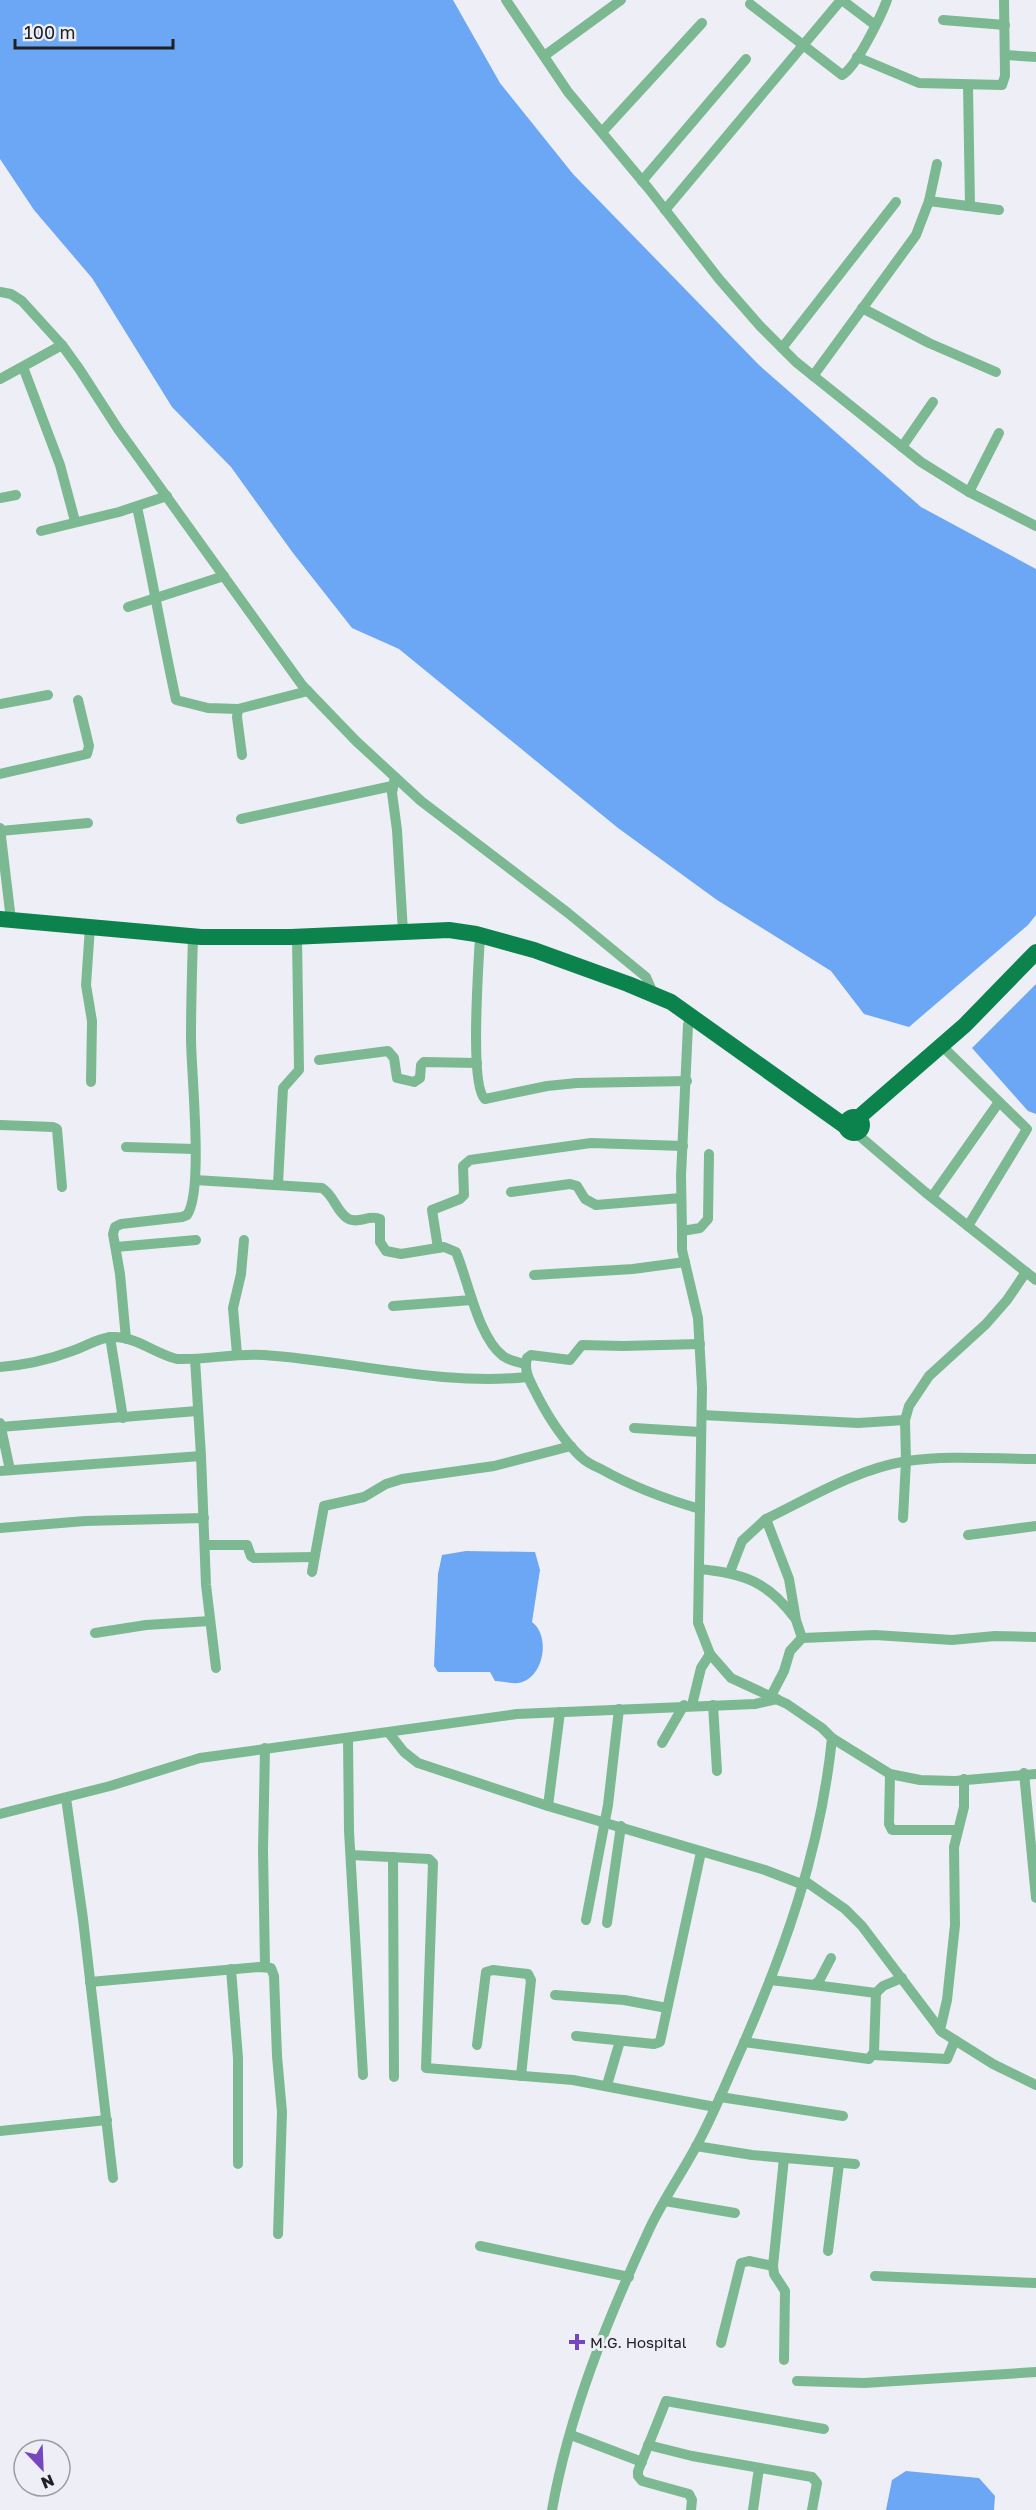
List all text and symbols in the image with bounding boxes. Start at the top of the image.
scale bar [15,12,172,50]
text: 100 m [24,21,75,43]
marker: M.G. Hospital [568,2333,586,2351]
place label: M.G. Hospital [590,2333,687,2351]
north arrow [12,2438,72,2498]
text: N [38,2470,57,2493]

